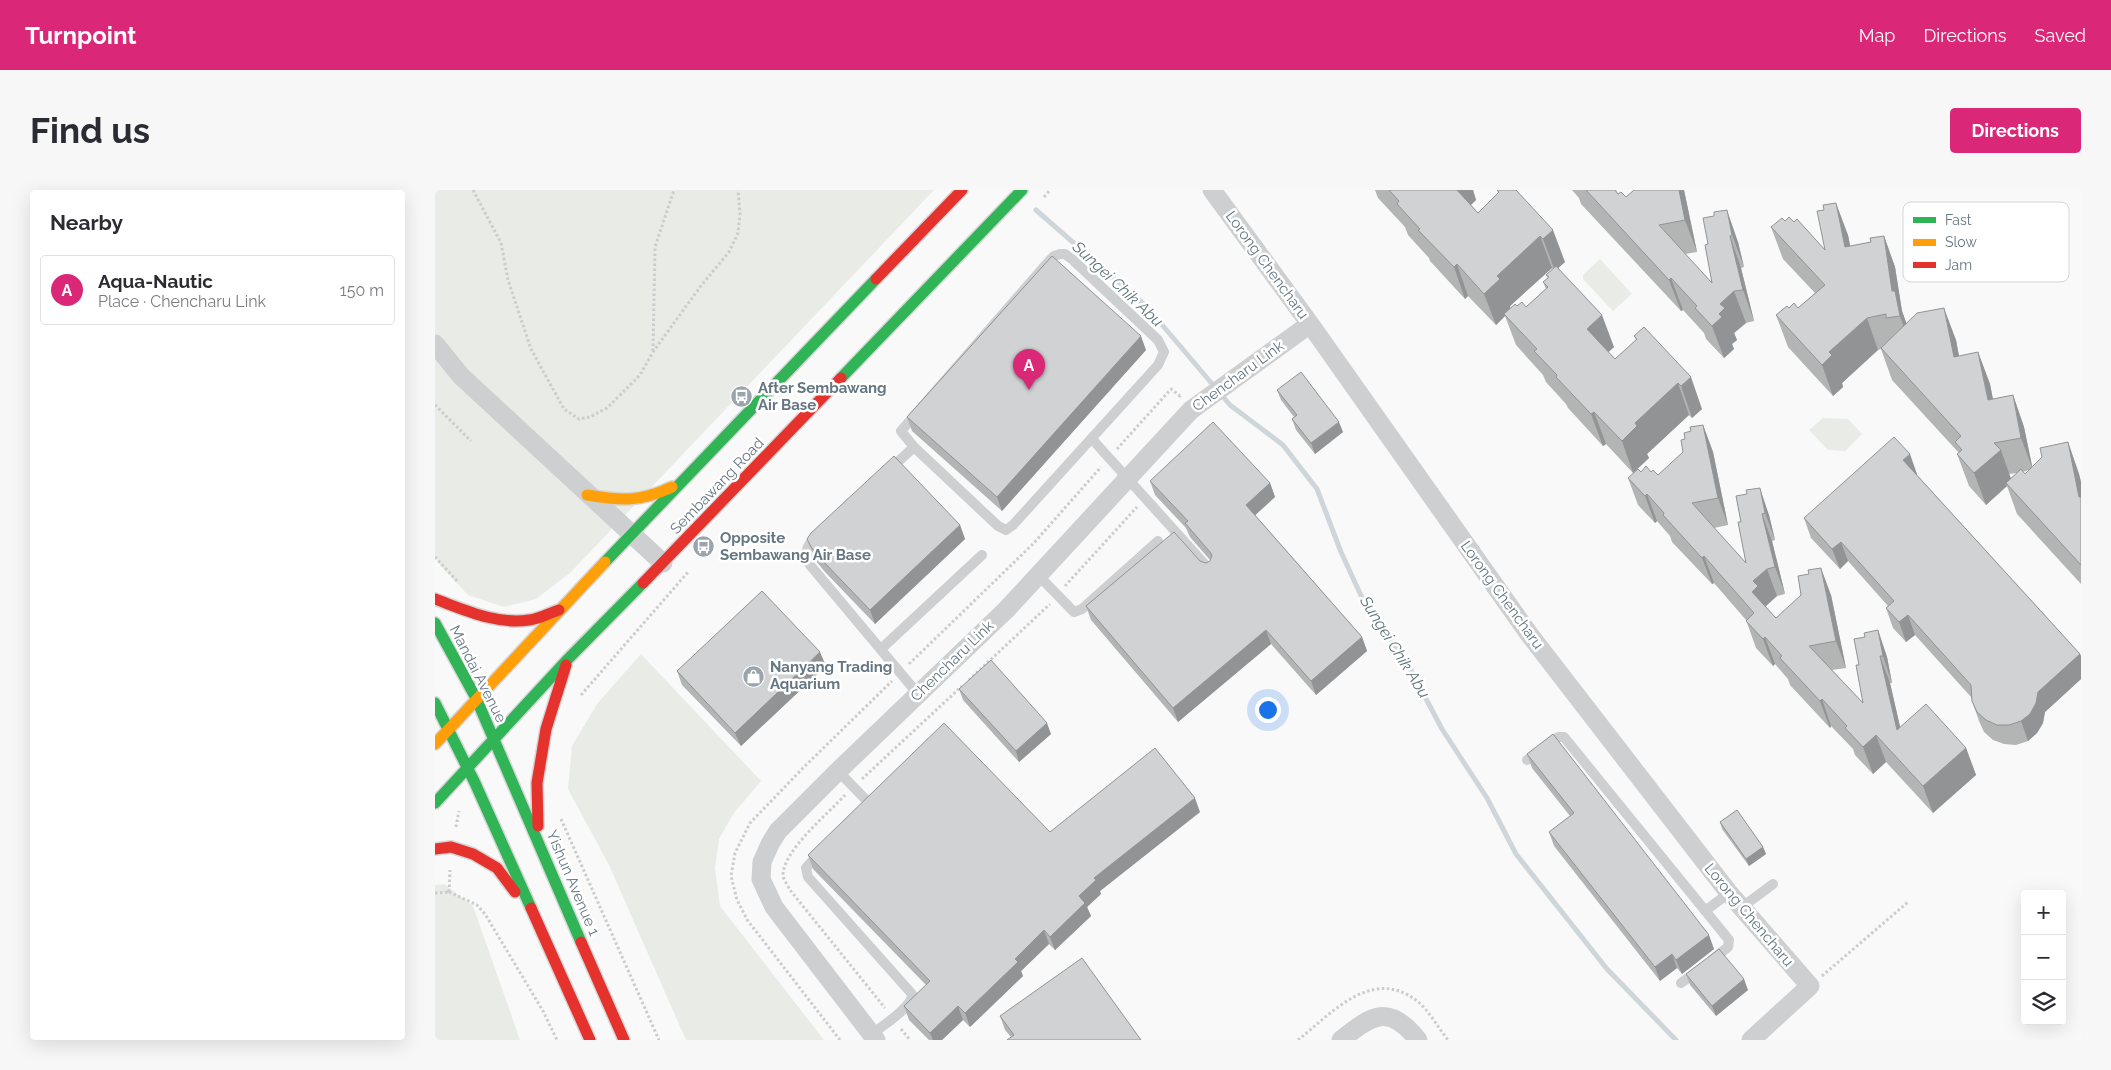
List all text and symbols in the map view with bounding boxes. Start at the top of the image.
text: Turnpoint [25,21,137,50]
text: Map [1859,25,1895,46]
text: Directions [1923,25,2007,46]
text: Saved [2035,25,2086,46]
button: Directions [1950,108,2081,153]
text: Find us [30,110,150,151]
legend [1903,202,2069,282]
street label: Lorong Chencharu [1222,207,1312,323]
text: Nearby [50,210,123,235]
text: Fast [1945,212,1972,228]
text: Slow [1945,234,1977,250]
water label: Sungei Chik Abu [1068,237,1167,331]
text: Jam [1945,257,1972,273]
text: Aqua-Nautic [98,270,213,292]
text: A [62,281,72,300]
text: 150 m [340,281,384,300]
text: Place · Chencharu Link [98,292,266,311]
street label: Chencharu Link [1189,337,1287,415]
pin: A [1013,349,1045,390]
place label: After Sembawang Air Base [758,379,887,414]
bus stop icon: After Sembawang Air Base [730,385,754,409]
street label: Sembawang Road [666,434,768,538]
place label: Opposite Sembawang Air Base [720,529,871,564]
bus stop icon: Opposite Sembawang Air Base [692,535,716,559]
street label: Lorong Chencharu [1457,537,1547,653]
water label: Sungei Chik Abu [1355,592,1434,702]
street label: Chencharu Link [907,617,997,705]
street label: Mandai Avenue [446,622,510,726]
place label: Nanyang Trading Aquarium [770,658,892,693]
shop icon: Nanyang Trading Aquarium [742,664,766,688]
your location [1255,697,1281,723]
street label: Yishun Avenue 1 [543,828,604,939]
street label: Lorong Chencharu [1701,860,1797,970]
map controls [2021,890,2066,1025]
button: + [2021,890,2066,935]
button: − [2021,935,2066,980]
button: layers [2021,980,2066,1025]

